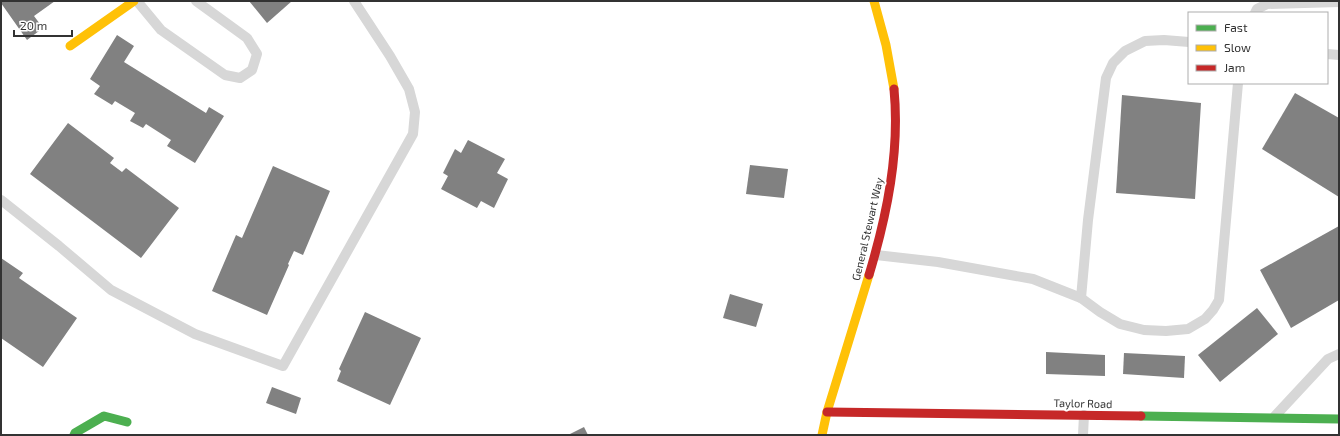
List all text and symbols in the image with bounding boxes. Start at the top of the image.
scale bar [14,12,72,38]
legend [1188,12,1328,84]
text: 20 m [20,18,47,32]
text: Fast [1224,20,1248,34]
text: Slow [1224,40,1251,54]
text: Jam [1224,60,1245,74]
street label: General Stewart Way [849,176,885,282]
street label: Taylor Road [1054,396,1112,410]

